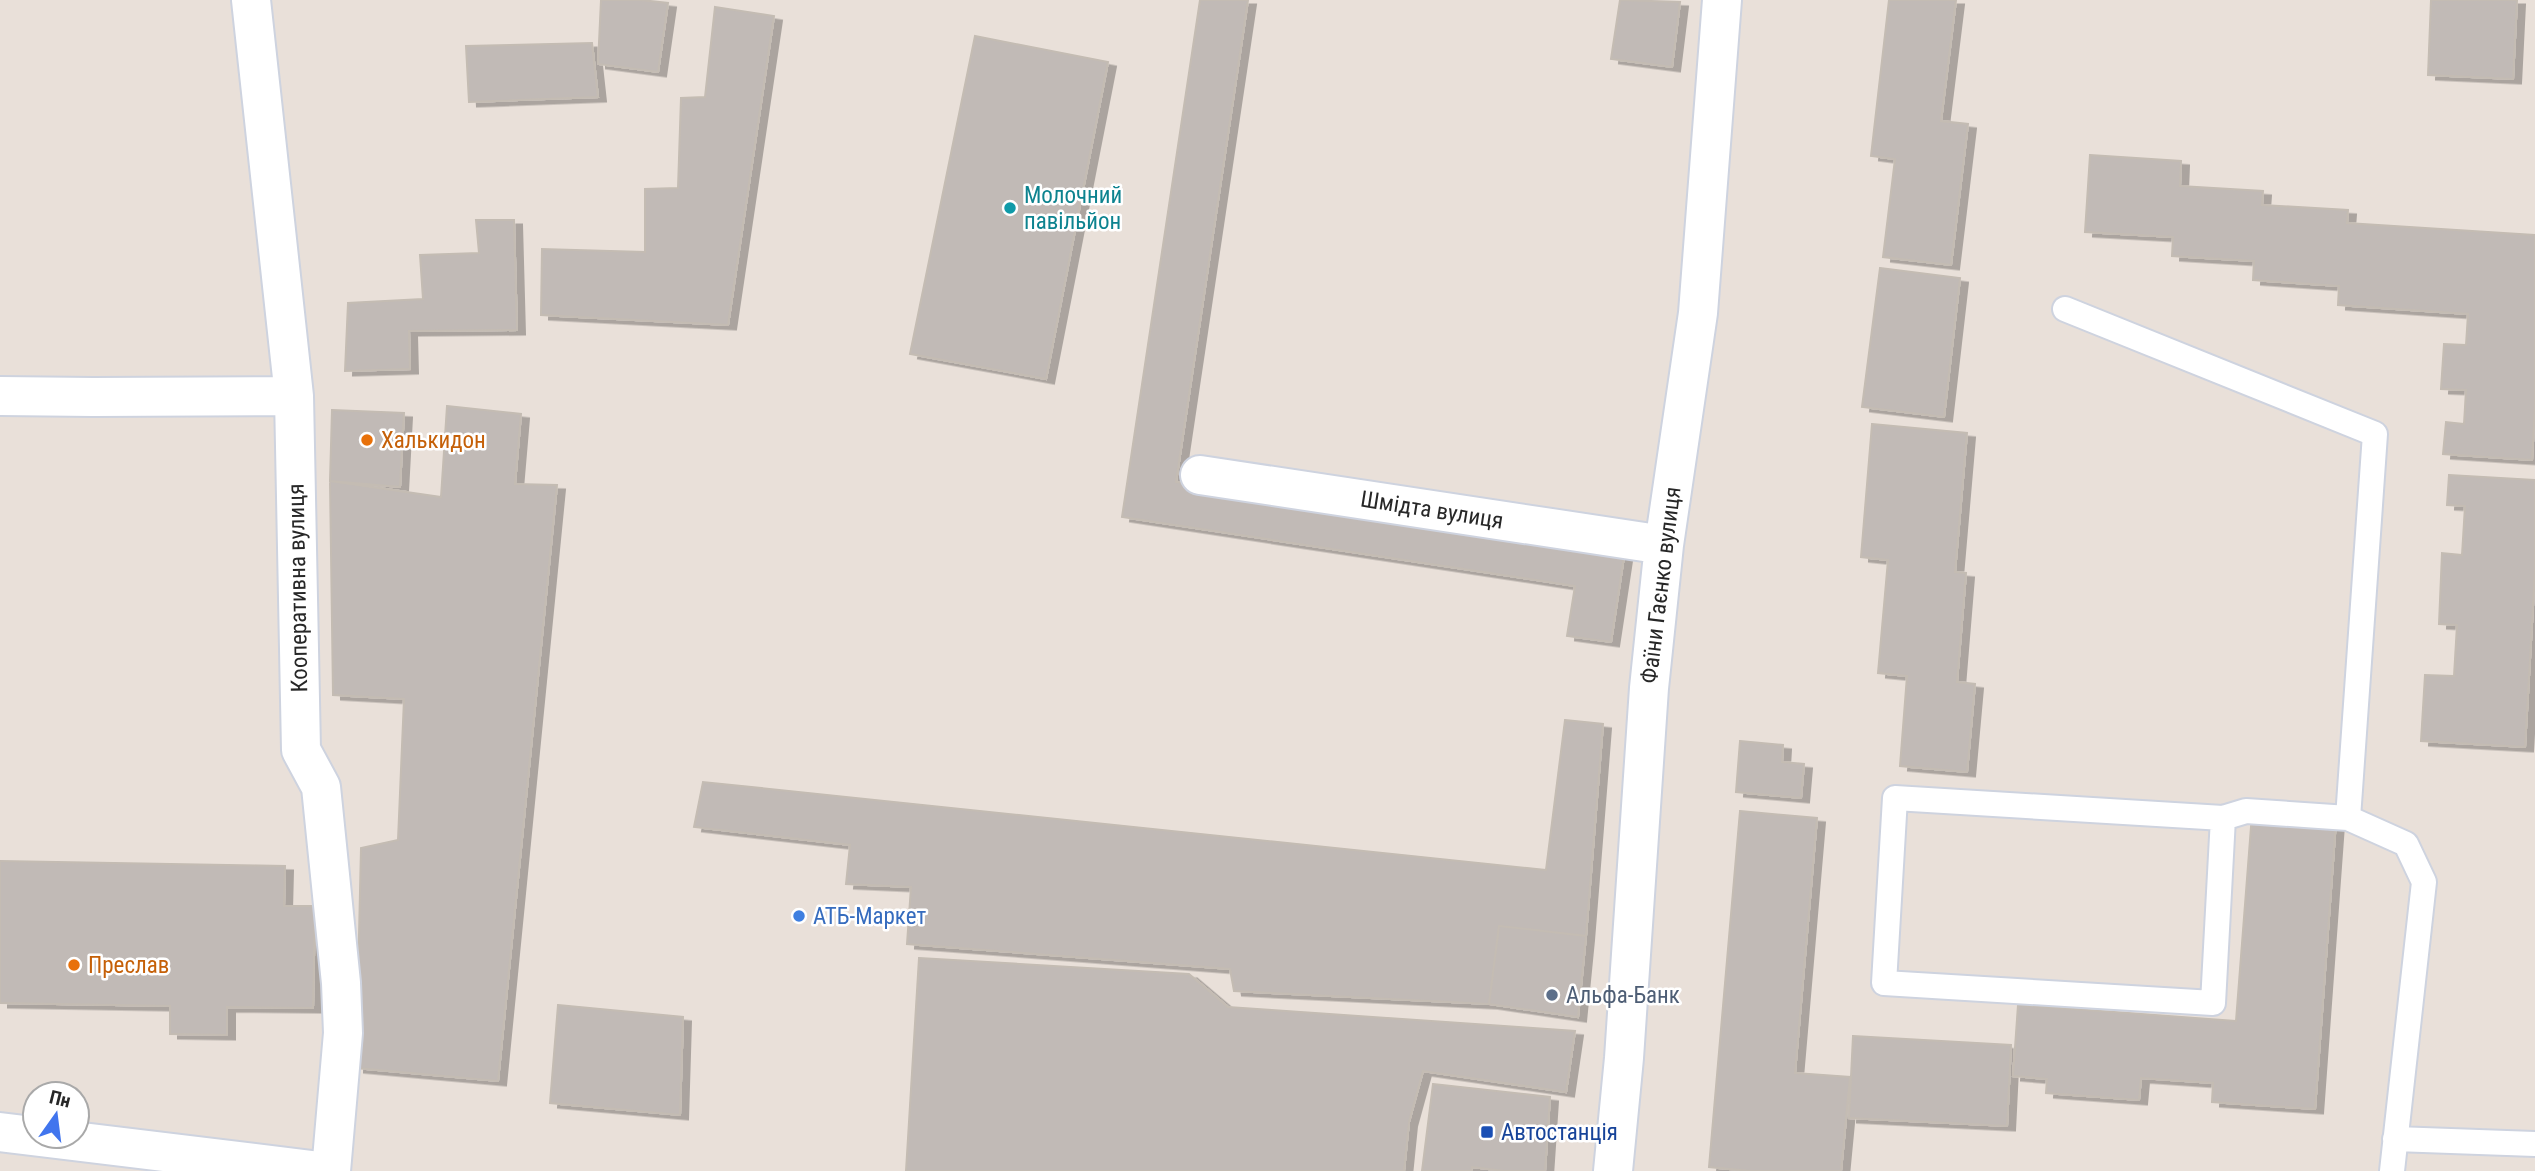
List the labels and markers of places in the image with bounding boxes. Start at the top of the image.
place label: Молочний павільйон [1024,182,1122,235]
marker: Молочний павільйон [1002,200,1018,216]
place label: Халькидон [381,427,486,454]
marker: Халькидон [359,432,375,448]
place label: АТБ-Маркет [813,903,926,930]
marker: АТБ-Маркет [791,908,807,924]
place label: Преслав [88,952,169,979]
marker: Преслав [66,957,82,973]
place label: Альфа-Банк [1566,982,1680,1009]
marker: Альфа-Банк [1544,987,1560,1003]
place label: Автостанція [1501,1119,1618,1146]
marker: Автостанція [1479,1124,1495,1140]

